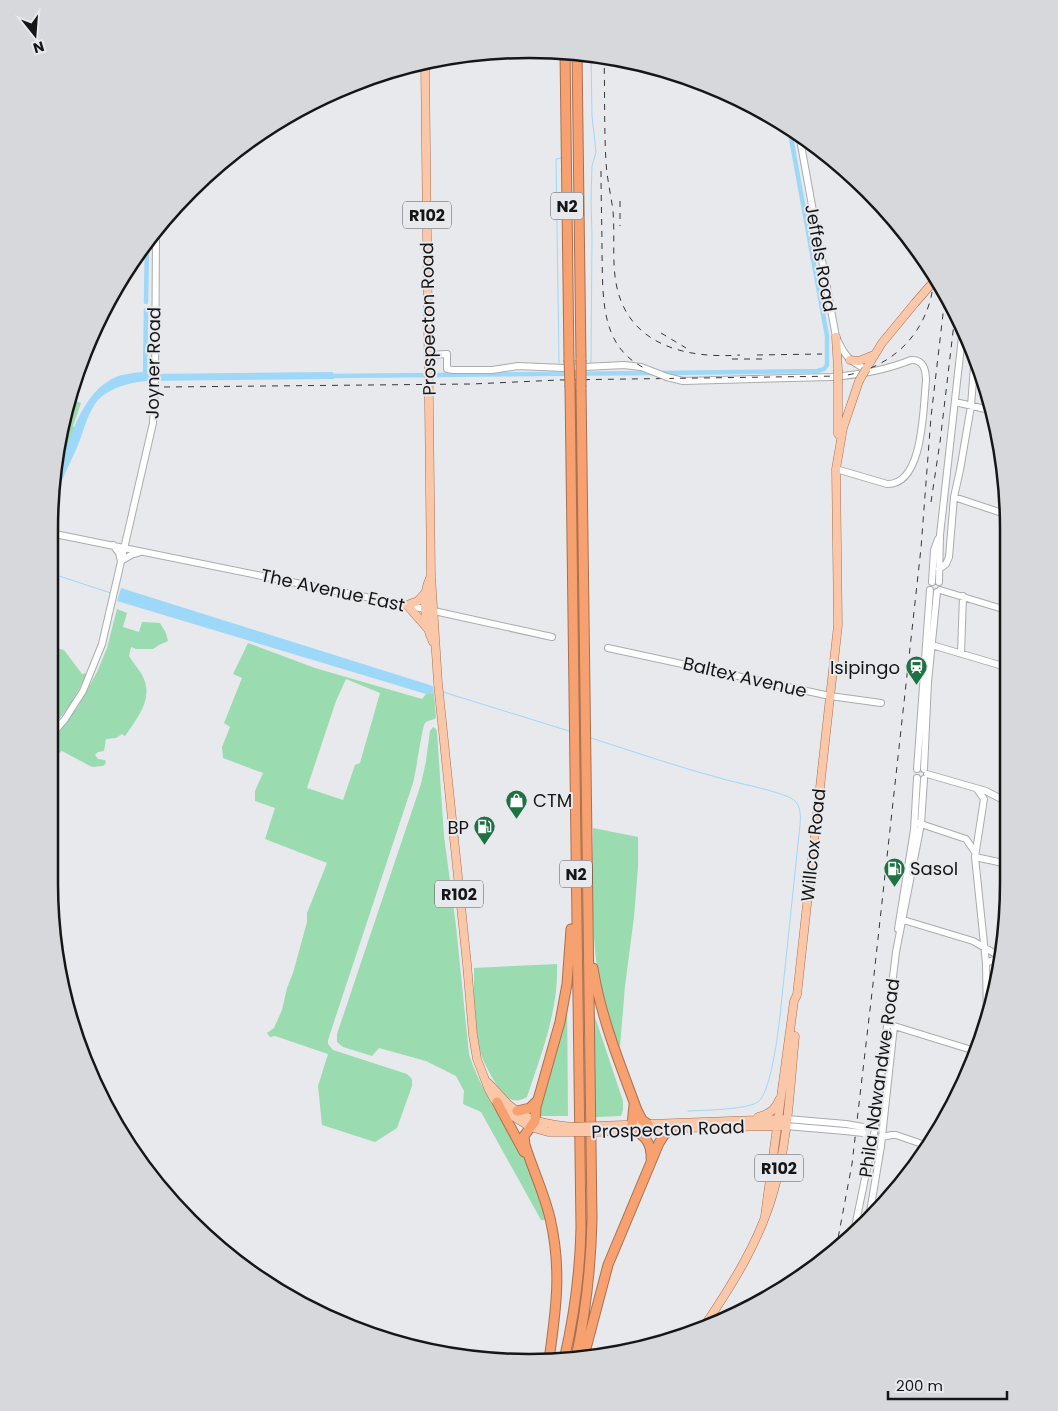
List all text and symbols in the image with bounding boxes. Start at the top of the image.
north arrow [10,10,60,60]
text: N [31,36,47,59]
road number: N2 [551,192,583,220]
road number: R102 [403,202,451,228]
street label: Jeffels Road [799,202,843,314]
street label: Prospecton Road [414,242,442,396]
street label: Joyner Road [140,307,166,419]
street label: The Avenue East [259,562,407,618]
street label: Baltex Avenue [681,651,809,703]
place label: Isipingo [830,655,900,680]
station icon: Isipingo [904,655,928,686]
street label: Willcox Road [795,787,831,903]
shop icon: CTM [505,788,529,819]
place label: CTM [533,788,572,813]
place label: BP [448,815,469,840]
fuel station icon: BP [473,815,497,846]
fuel station icon: Sasol [882,856,906,887]
place label: Sasol [910,856,958,881]
road number: N2 [560,861,592,888]
road number: R102 [435,881,483,908]
street label: Phila Ndwandwe Road [853,977,905,1179]
street label: Prospecton Road [591,1114,745,1144]
road number: R102 [755,1154,803,1182]
scale bar [888,1368,1007,1400]
text: 200 m [896,1375,943,1396]

